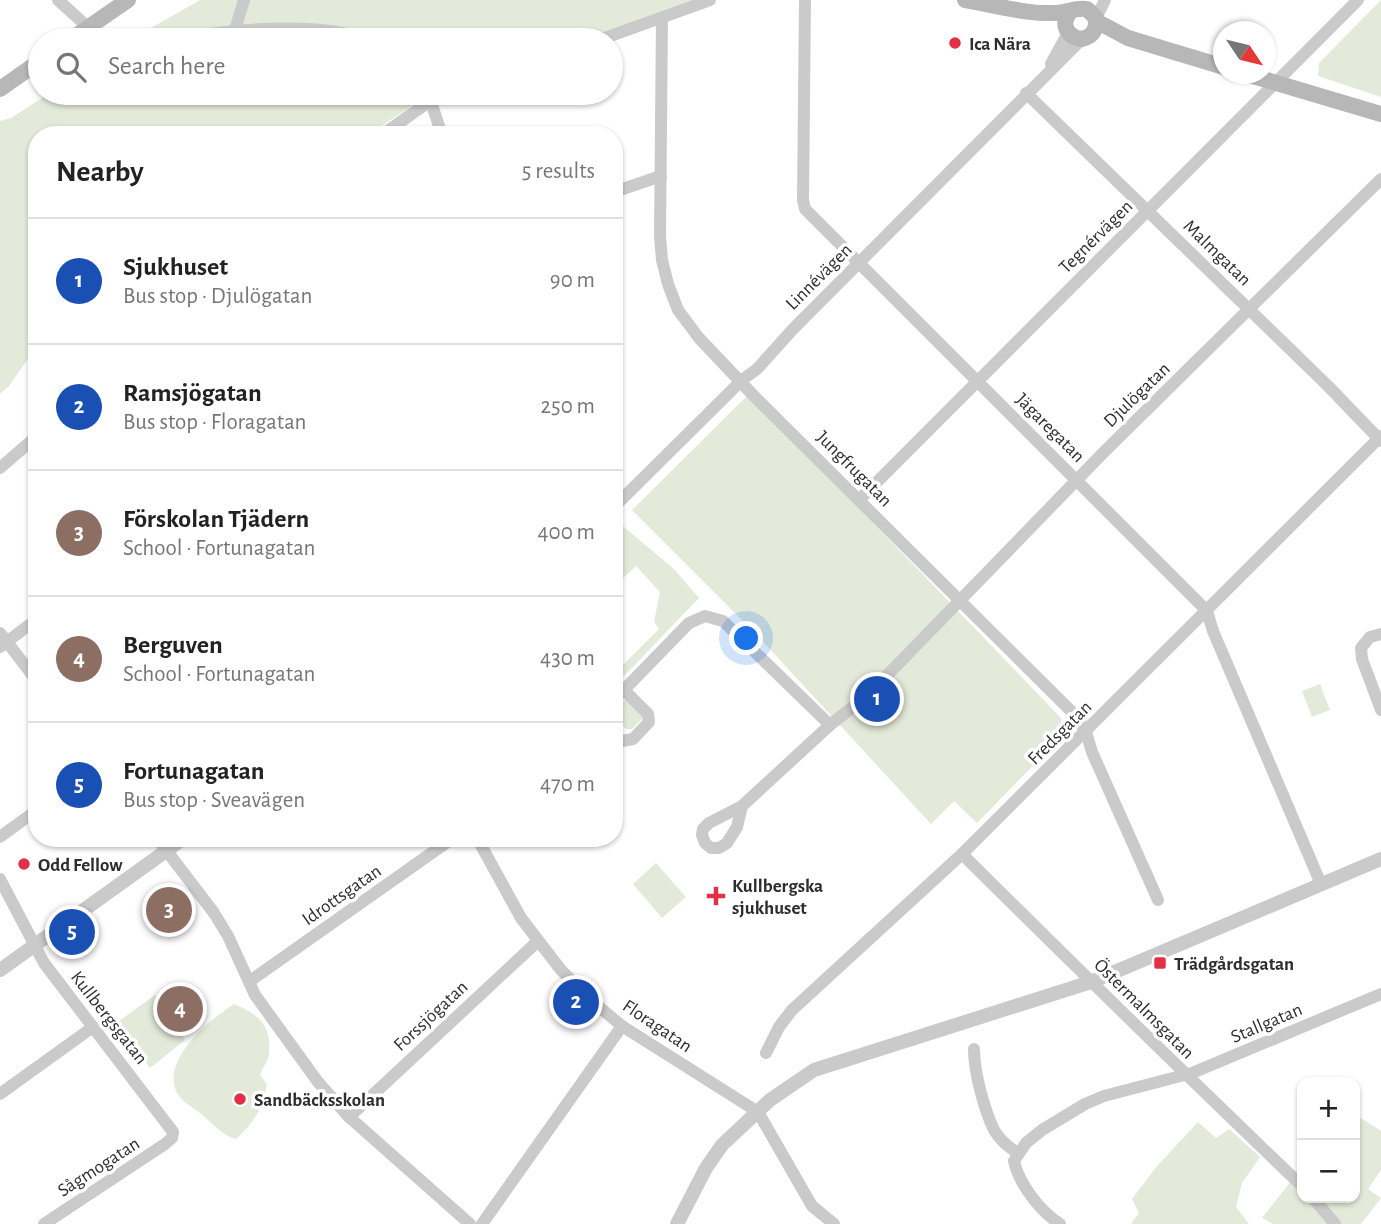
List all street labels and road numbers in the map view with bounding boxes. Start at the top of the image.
street label: Tegnérvägen [1056,197,1136,277]
street label: Malmgatan [1180,216,1254,290]
street label: Linnévägen [782,240,856,314]
street label: Djulögatan [1100,359,1174,431]
street label: Jägaregatan [1012,390,1088,466]
street label: Jungfrugatan [813,428,895,510]
street label: Fredsgatan [1025,698,1096,769]
street label: Idrottsgatan [299,861,385,929]
street label: Östermalmsgatan [1090,955,1198,1063]
street label: Kullbergsgatan [67,968,151,1068]
street label: Forssjögatan [390,977,472,1055]
street label: Floragatan [619,996,695,1056]
street label: Stallgatan [1228,1000,1305,1047]
street label: Sågmogatan [54,1134,143,1201]

